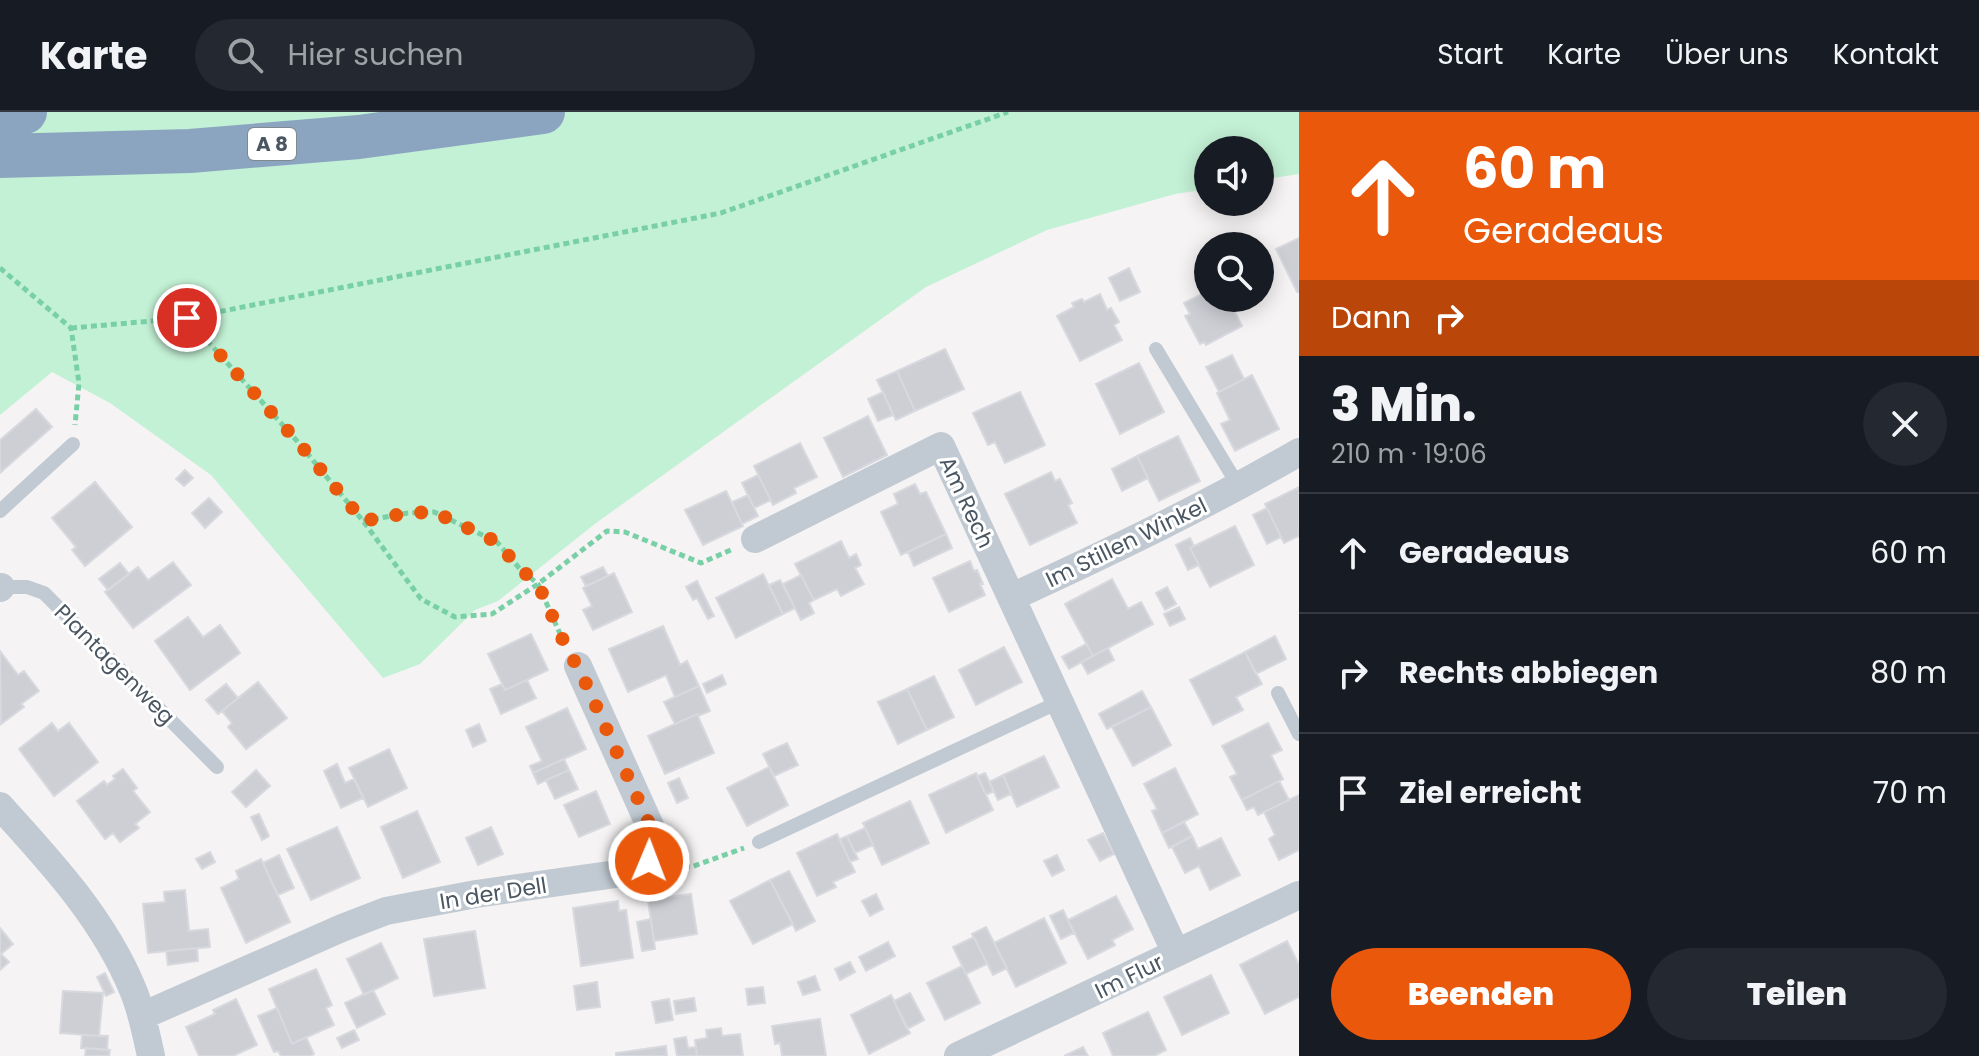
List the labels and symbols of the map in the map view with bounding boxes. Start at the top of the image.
road number: A 8 [248,128,296,160]
pin [153,284,221,352]
street label: Am Rech [932,451,1001,553]
street label: Im Stillen Winkel [1040,490,1212,595]
street label: Plantagenweg [47,597,182,732]
position arrow [607,819,691,903]
street label: In der Dell [437,870,549,917]
street label: Im Flur [1090,947,1169,1006]

